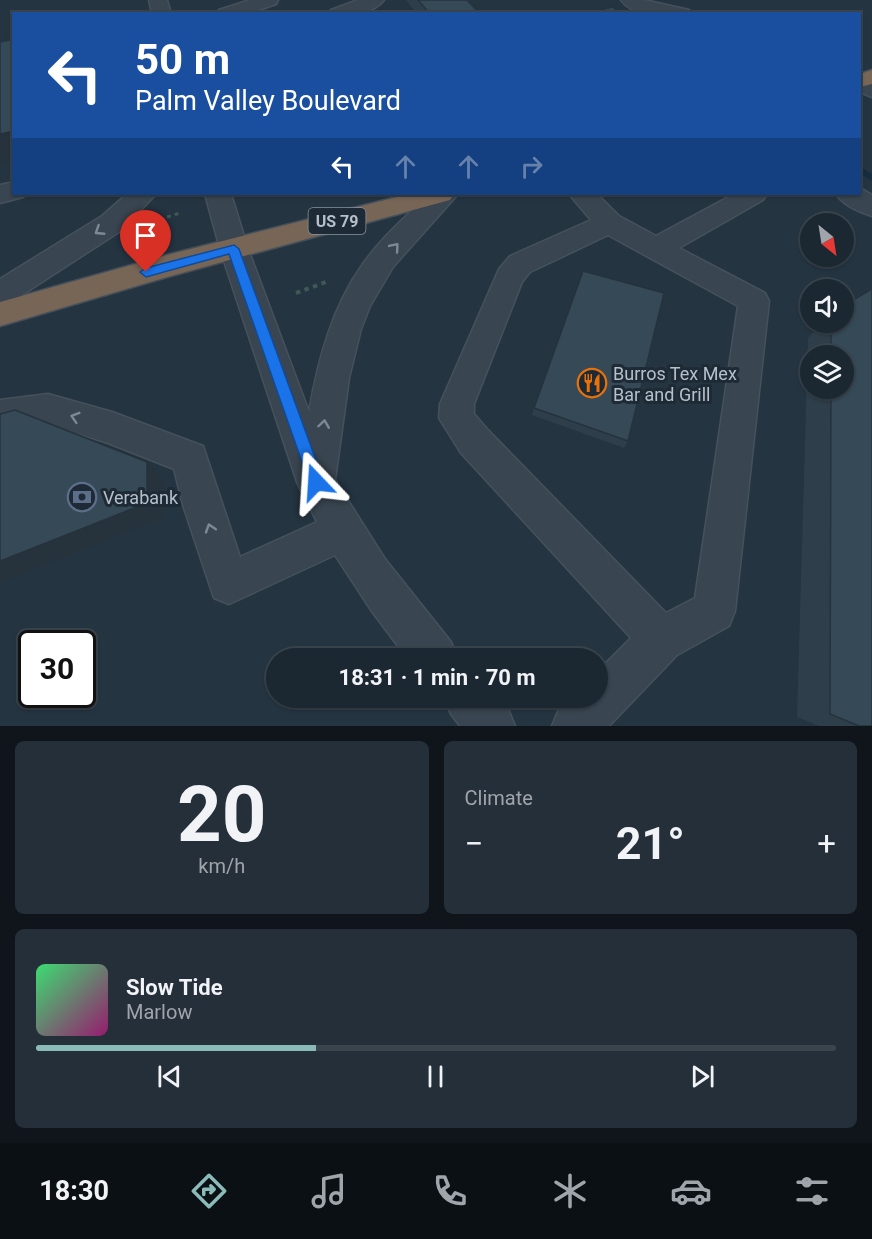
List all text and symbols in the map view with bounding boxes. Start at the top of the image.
text: 50 m [135,35,230,84]
icon: left [36,36,114,114]
text: Palm Valley Boulevard [135,85,401,117]
icon: left [326,150,359,183]
icon: ahead [389,150,422,183]
icon: ahead [452,150,485,183]
icon: right [515,150,548,183]
road number: US 79 [308,208,366,234]
pin [120,210,171,272]
north arrow [800,213,854,267]
map controls [800,213,854,399]
icon: arrive [129,219,162,252]
one-way arrow [95,224,105,236]
one-way arrow [388,243,399,254]
button: sound [800,279,854,333]
button: layers [800,345,854,399]
place label: Burros Tex Mex Bar and Grill [613,363,737,405]
restaurant icon: Burros Tex Mex Bar and Grill [576,367,608,399]
one-way arrow [70,412,81,424]
one-way arrow [317,420,330,429]
position arrow [284,450,348,514]
bank icon: Verabank [66,481,98,513]
place label: Verabank [103,487,179,508]
one-way arrow [205,523,217,534]
speed limit sign: 30 [18,630,96,708]
text: 18:31 · 1 min · 70 m [339,665,535,690]
text: 20 [177,769,267,860]
text: Climate [465,786,533,810]
text: 21° [616,817,685,870]
text: − [465,824,483,863]
text: + [817,824,836,863]
text: km/h [198,854,245,878]
text: Slow Tide [126,975,223,1000]
text: Marlow [126,1000,192,1024]
icon: previous [153,1060,186,1093]
icon: pause [419,1060,452,1093]
icon: next [686,1060,719,1093]
icon: directions [188,1170,230,1212]
icon: music [308,1170,350,1212]
icon: phone [429,1170,471,1212]
icon: climate [549,1170,591,1212]
icon: car [670,1170,712,1212]
icon: filters [791,1170,833,1212]
text: 18:30 [39,1175,109,1207]

